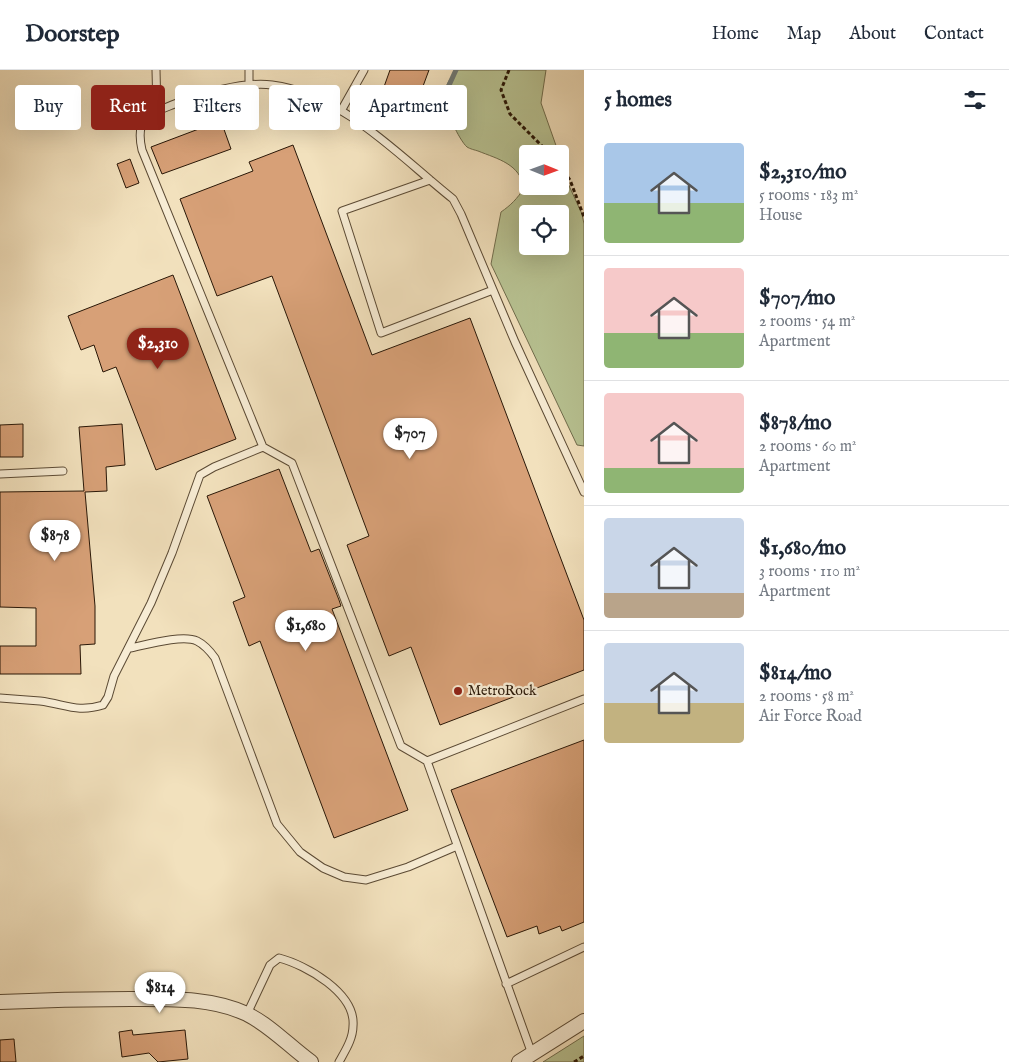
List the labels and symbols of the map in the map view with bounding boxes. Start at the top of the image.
north arrow [519,145,569,195]
pin: $2,310 [117,328,199,370]
pin: $707 [380,418,440,460]
pin: $878 [25,520,85,562]
pin: $1,680 [265,610,347,652]
place label: MetroRock [468,682,537,700]
marker: MetroRock [452,685,464,697]
pin: $814 [130,972,190,1014]

